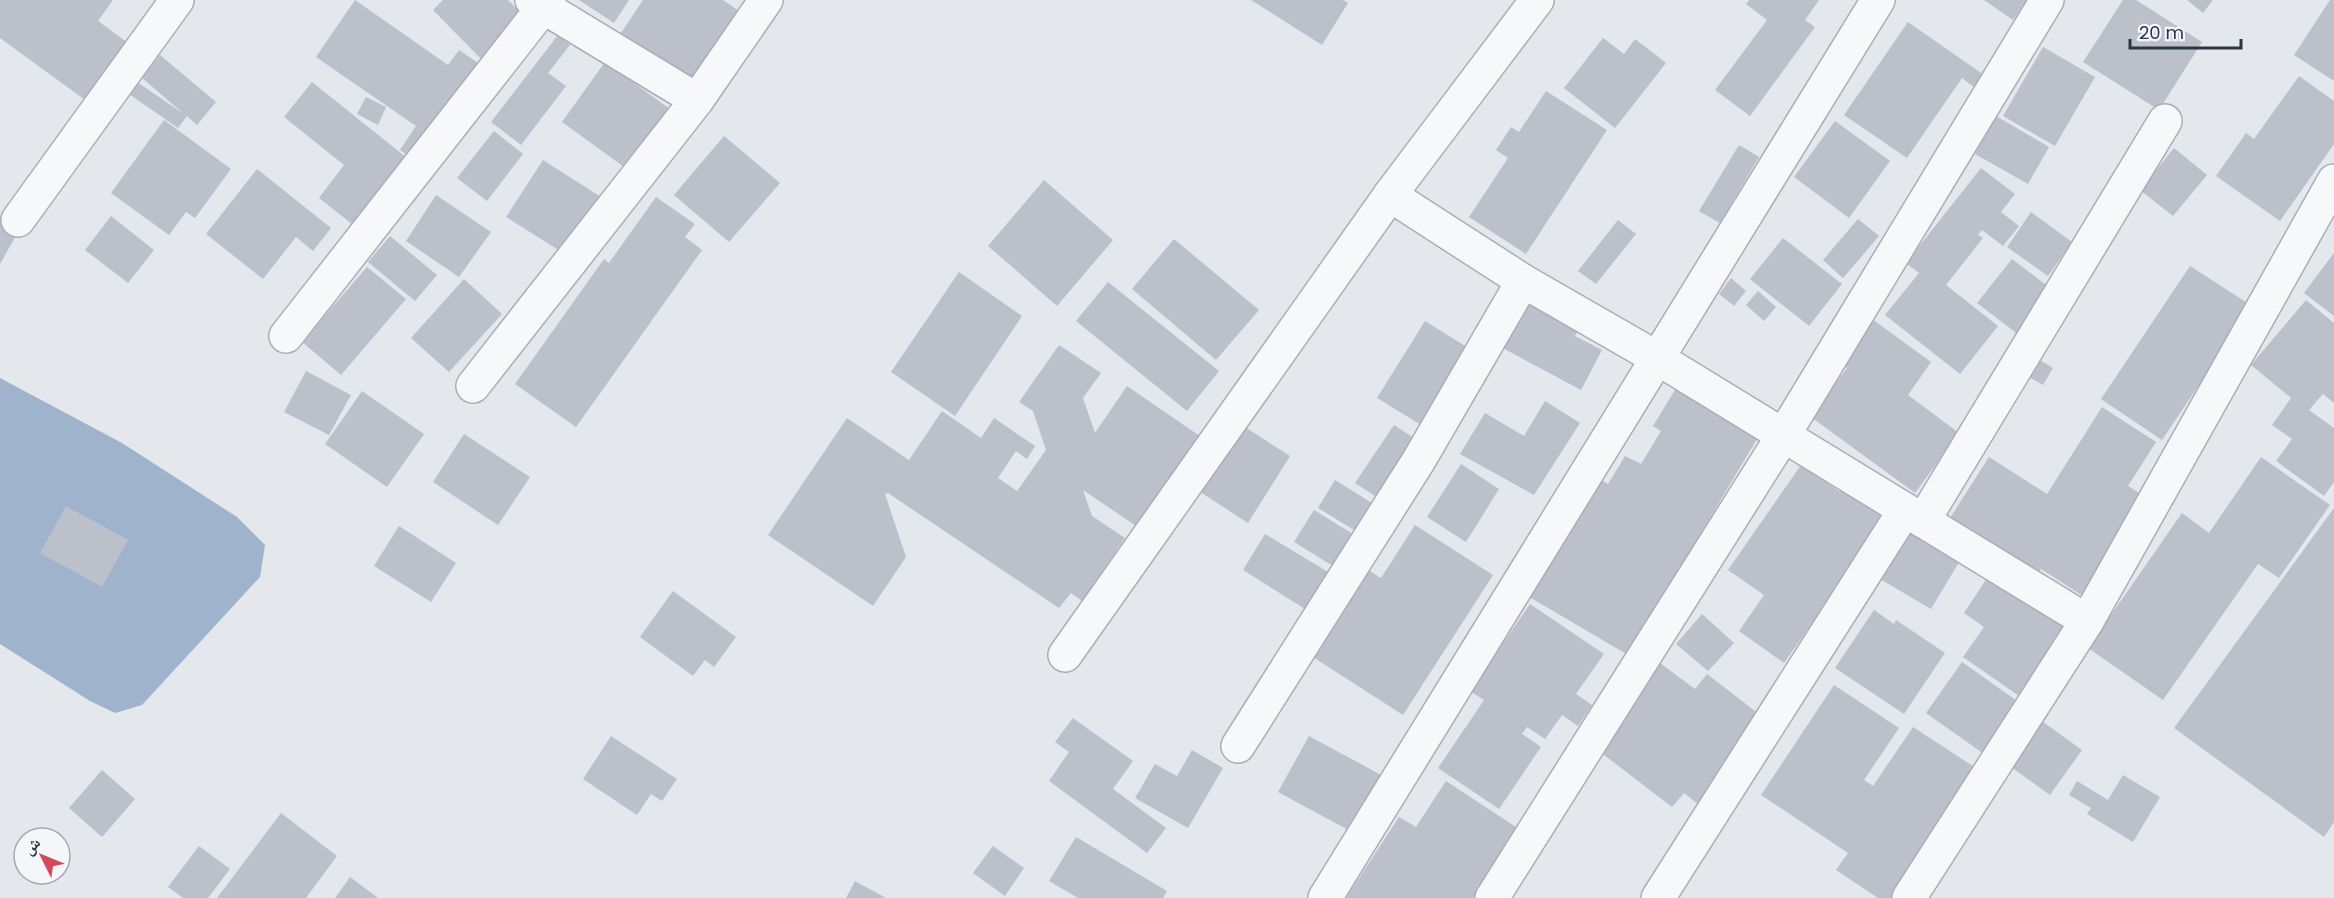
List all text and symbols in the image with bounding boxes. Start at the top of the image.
scale bar [2130,12,2241,50]
text: 20 m [2139,20,2184,45]
north arrow [12,826,72,886]
text: ش [17,832,46,860]

